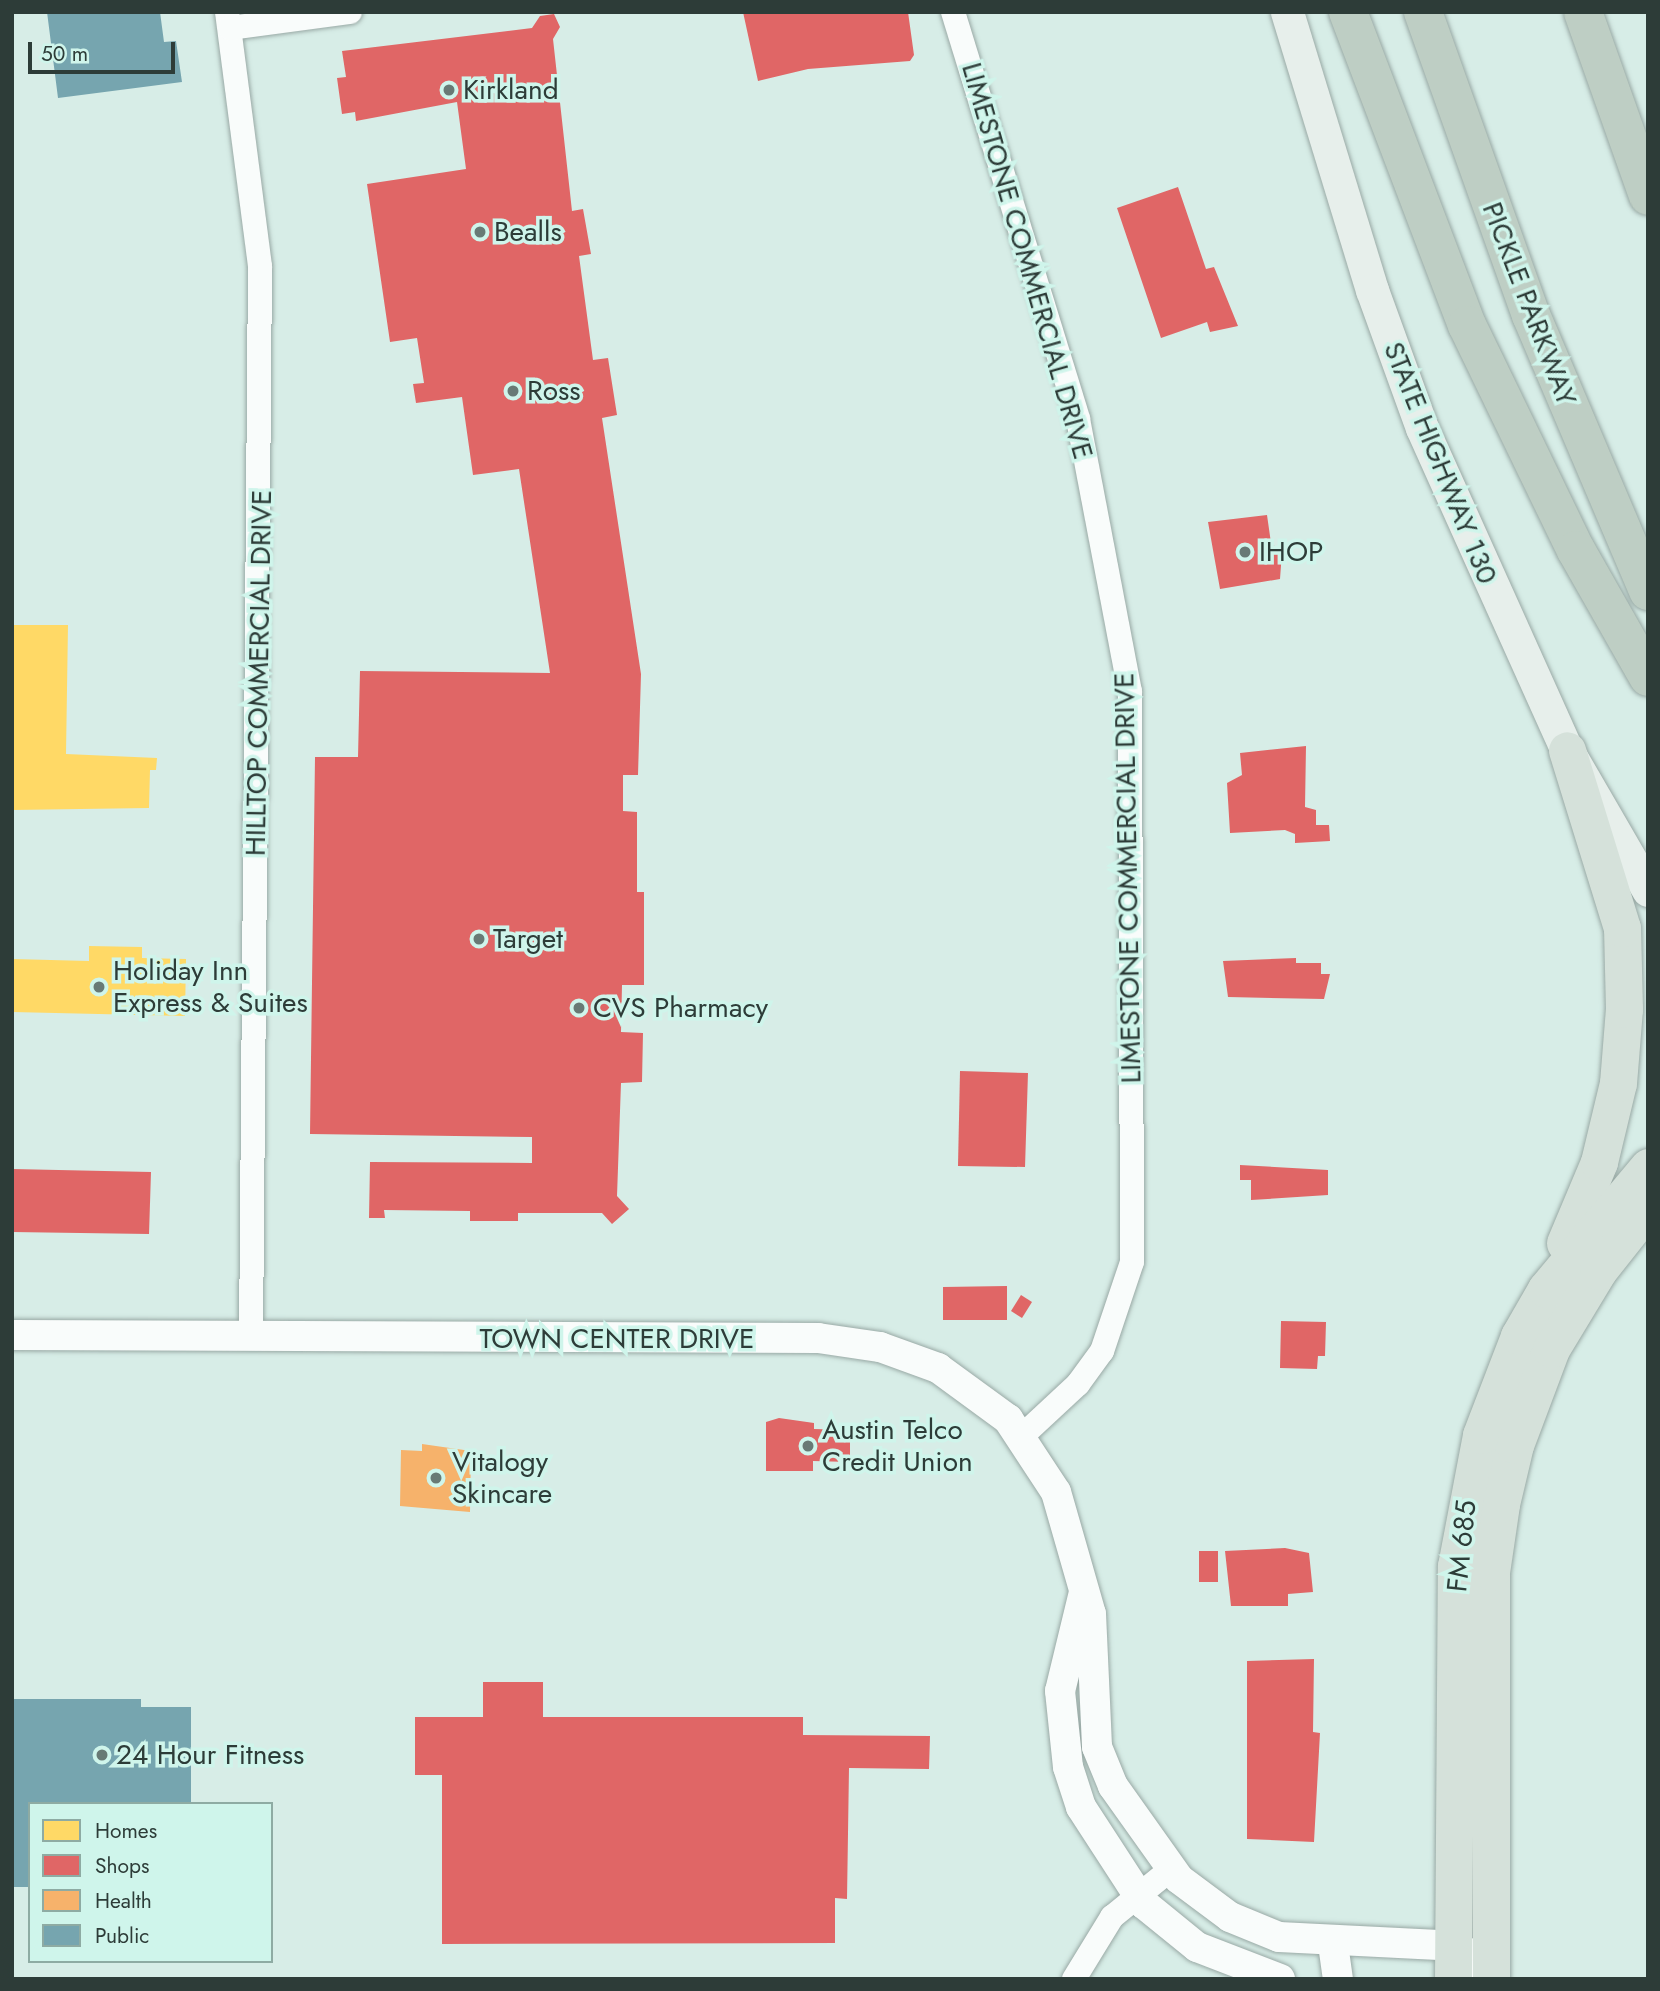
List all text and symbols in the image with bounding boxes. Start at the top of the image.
scale bar [32,28,178,72]
text: 50 m [41,39,88,69]
street label: LIMESTONE COMMERCIAL DRIVE [954,59,1100,463]
place label: Kirkland [463,73,559,107]
marker: Kirkland [441,82,457,98]
street label: PICKLE PARKWAY [1475,198,1583,410]
place label: Bealls [494,215,562,249]
marker: Bealls [472,224,488,240]
street label: STATE HIGHWAY 130 [1376,337,1504,589]
place label: Ross [527,374,581,408]
marker: Ross [505,383,521,399]
street label: HILLTOP COMMERCIAL DRIVE [239,490,279,856]
place label: IHOP [1259,535,1323,569]
marker: IHOP [1237,544,1253,560]
street label: LIMESTONE COMMERCIAL DRIVE [1108,672,1148,1084]
place label: Target [493,922,563,956]
marker: Target [471,931,487,947]
place label: Holiday Inn Express & Suites [113,954,308,1020]
marker: Holiday Inn Express & Suites [91,979,107,995]
place label: CVS Pharmacy [593,991,768,1025]
marker: CVS Pharmacy [571,1000,587,1016]
street label: TOWN CENTER DRIVE [480,1322,754,1356]
place label: Austin Telco Credit Union [822,1413,973,1479]
marker: Austin Telco Credit Union [800,1438,816,1454]
place label: Vitalogy Skincare [452,1445,552,1511]
marker: Vitalogy Skincare [426,1468,446,1488]
street label: FM 685 [1440,1498,1484,1594]
place label: 24 Hour Fitness [116,1738,304,1772]
marker: 24 Hour Fitness [94,1747,110,1763]
legend [28,1802,273,1963]
text: Homes [95,1816,157,1846]
text: Shops [95,1851,149,1881]
text: Health [95,1886,152,1916]
text: Public [95,1921,149,1951]

